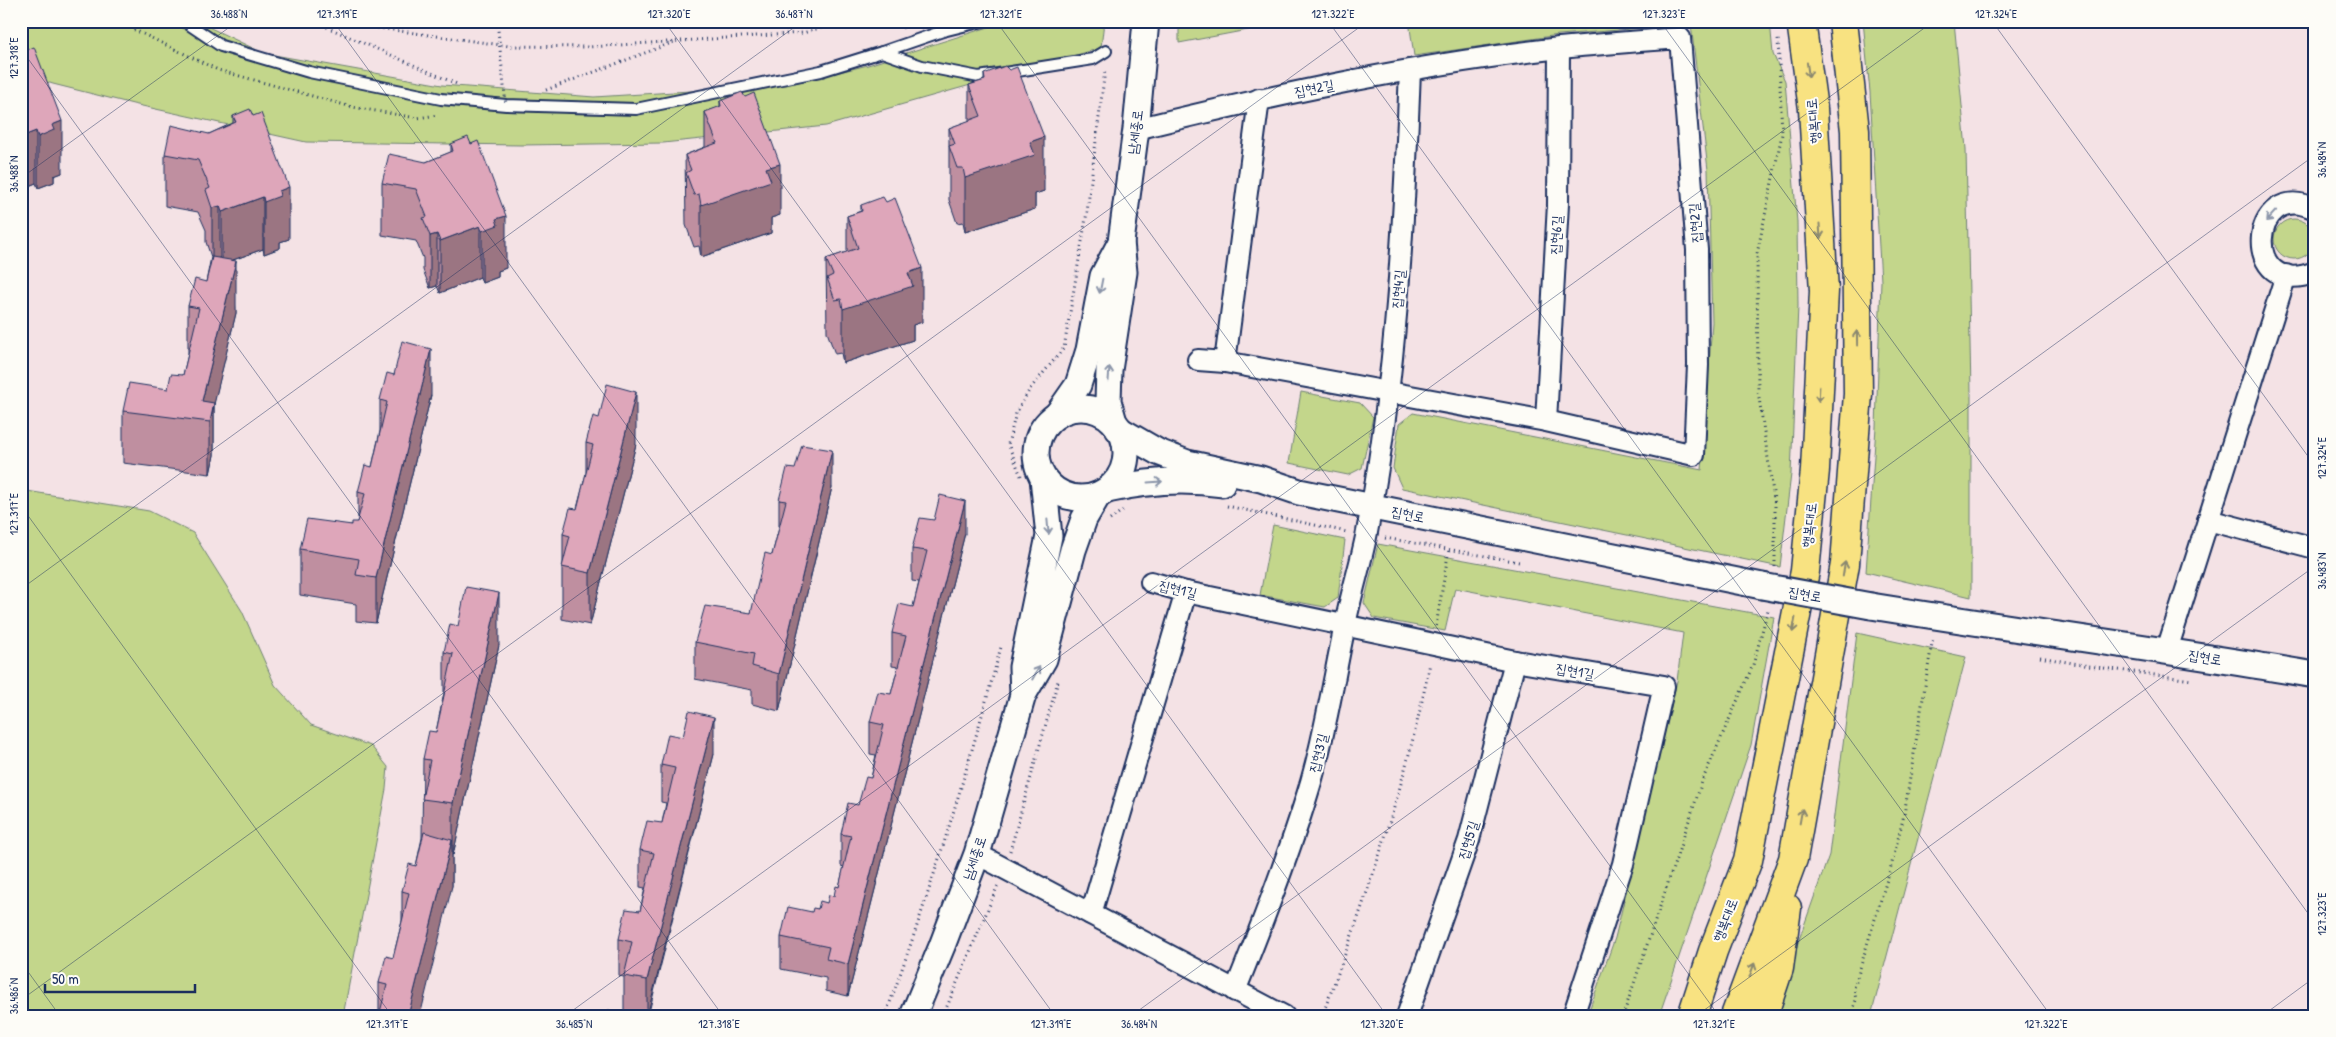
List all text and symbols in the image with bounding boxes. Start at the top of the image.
text: 36.488°N [211,5,247,22]
text: 127.319°E [317,5,358,22]
text: 127.320°E [648,5,691,22]
text: 36.487°N [775,5,813,22]
text: 127.321°E [980,5,1023,22]
text: 127.322°E [1311,5,1355,22]
text: 127.323°E [1643,5,1686,22]
text: 127.324°E [1975,5,2018,22]
text: 127.318°E [5,37,22,79]
one-way arrow [1803,61,1813,77]
street label: 집현2길 [1292,74,1336,101]
street label: 행복대로 [1801,98,1824,144]
street label: 남세종로 [1122,108,1147,155]
text: 36.484°N [2313,142,2330,178]
text: 36.488°N [5,156,22,192]
street label: 집현2길 [1684,202,1705,244]
one-way arrow [2265,210,2277,223]
street label: 집현6길 [1545,214,1566,255]
one-way arrow [1816,223,1825,239]
street label: 집현4길 [1386,268,1409,309]
one-way arrow [1095,278,1105,294]
one-way arrow [1852,330,1862,346]
one-way arrow [1105,366,1114,382]
one-way arrow [1815,385,1824,401]
text: 127.324°E [2313,436,2330,479]
one-way arrow [1147,477,1163,486]
text: 127.317°E [5,492,22,535]
street label: 집현로 [1390,501,1427,526]
street label: 행복대로 [1797,502,1820,548]
one-way arrow [1043,518,1053,534]
text: 36.483°N [2313,553,2330,589]
one-way arrow [1840,562,1850,578]
street label: 집현1길 [1157,575,1200,603]
street label: 집현로 [1787,581,1823,606]
one-way arrow [1789,616,1799,632]
street label: 집현로 [2187,644,2223,669]
street label: 집현1길 [1554,658,1597,683]
one-way arrow [1032,666,1042,680]
street label: 집현3길 [1303,730,1332,775]
one-way arrow [1797,808,1807,824]
street label: 집현5길 [1453,817,1483,862]
street label: 남세종로 [957,833,990,882]
text: 127.323°E [2313,892,2330,935]
street label: 행복대로 [1708,895,1741,944]
scale bar [45,962,195,994]
one-way arrow [1748,963,1757,978]
text: 50 m [52,968,79,989]
text: 36.486°N [5,978,22,1014]
text: 127.317°E [366,1015,409,1032]
text: 36.485°N [556,1015,592,1032]
text: 127.318°E [698,1015,740,1032]
text: 127.319°E [1031,1015,1072,1032]
text: 36.484°N [1121,1015,1157,1032]
text: 127.320°E [1361,1015,1404,1032]
text: 127.321°E [1693,1015,1736,1032]
text: 127.322°E [2024,1015,2068,1032]

